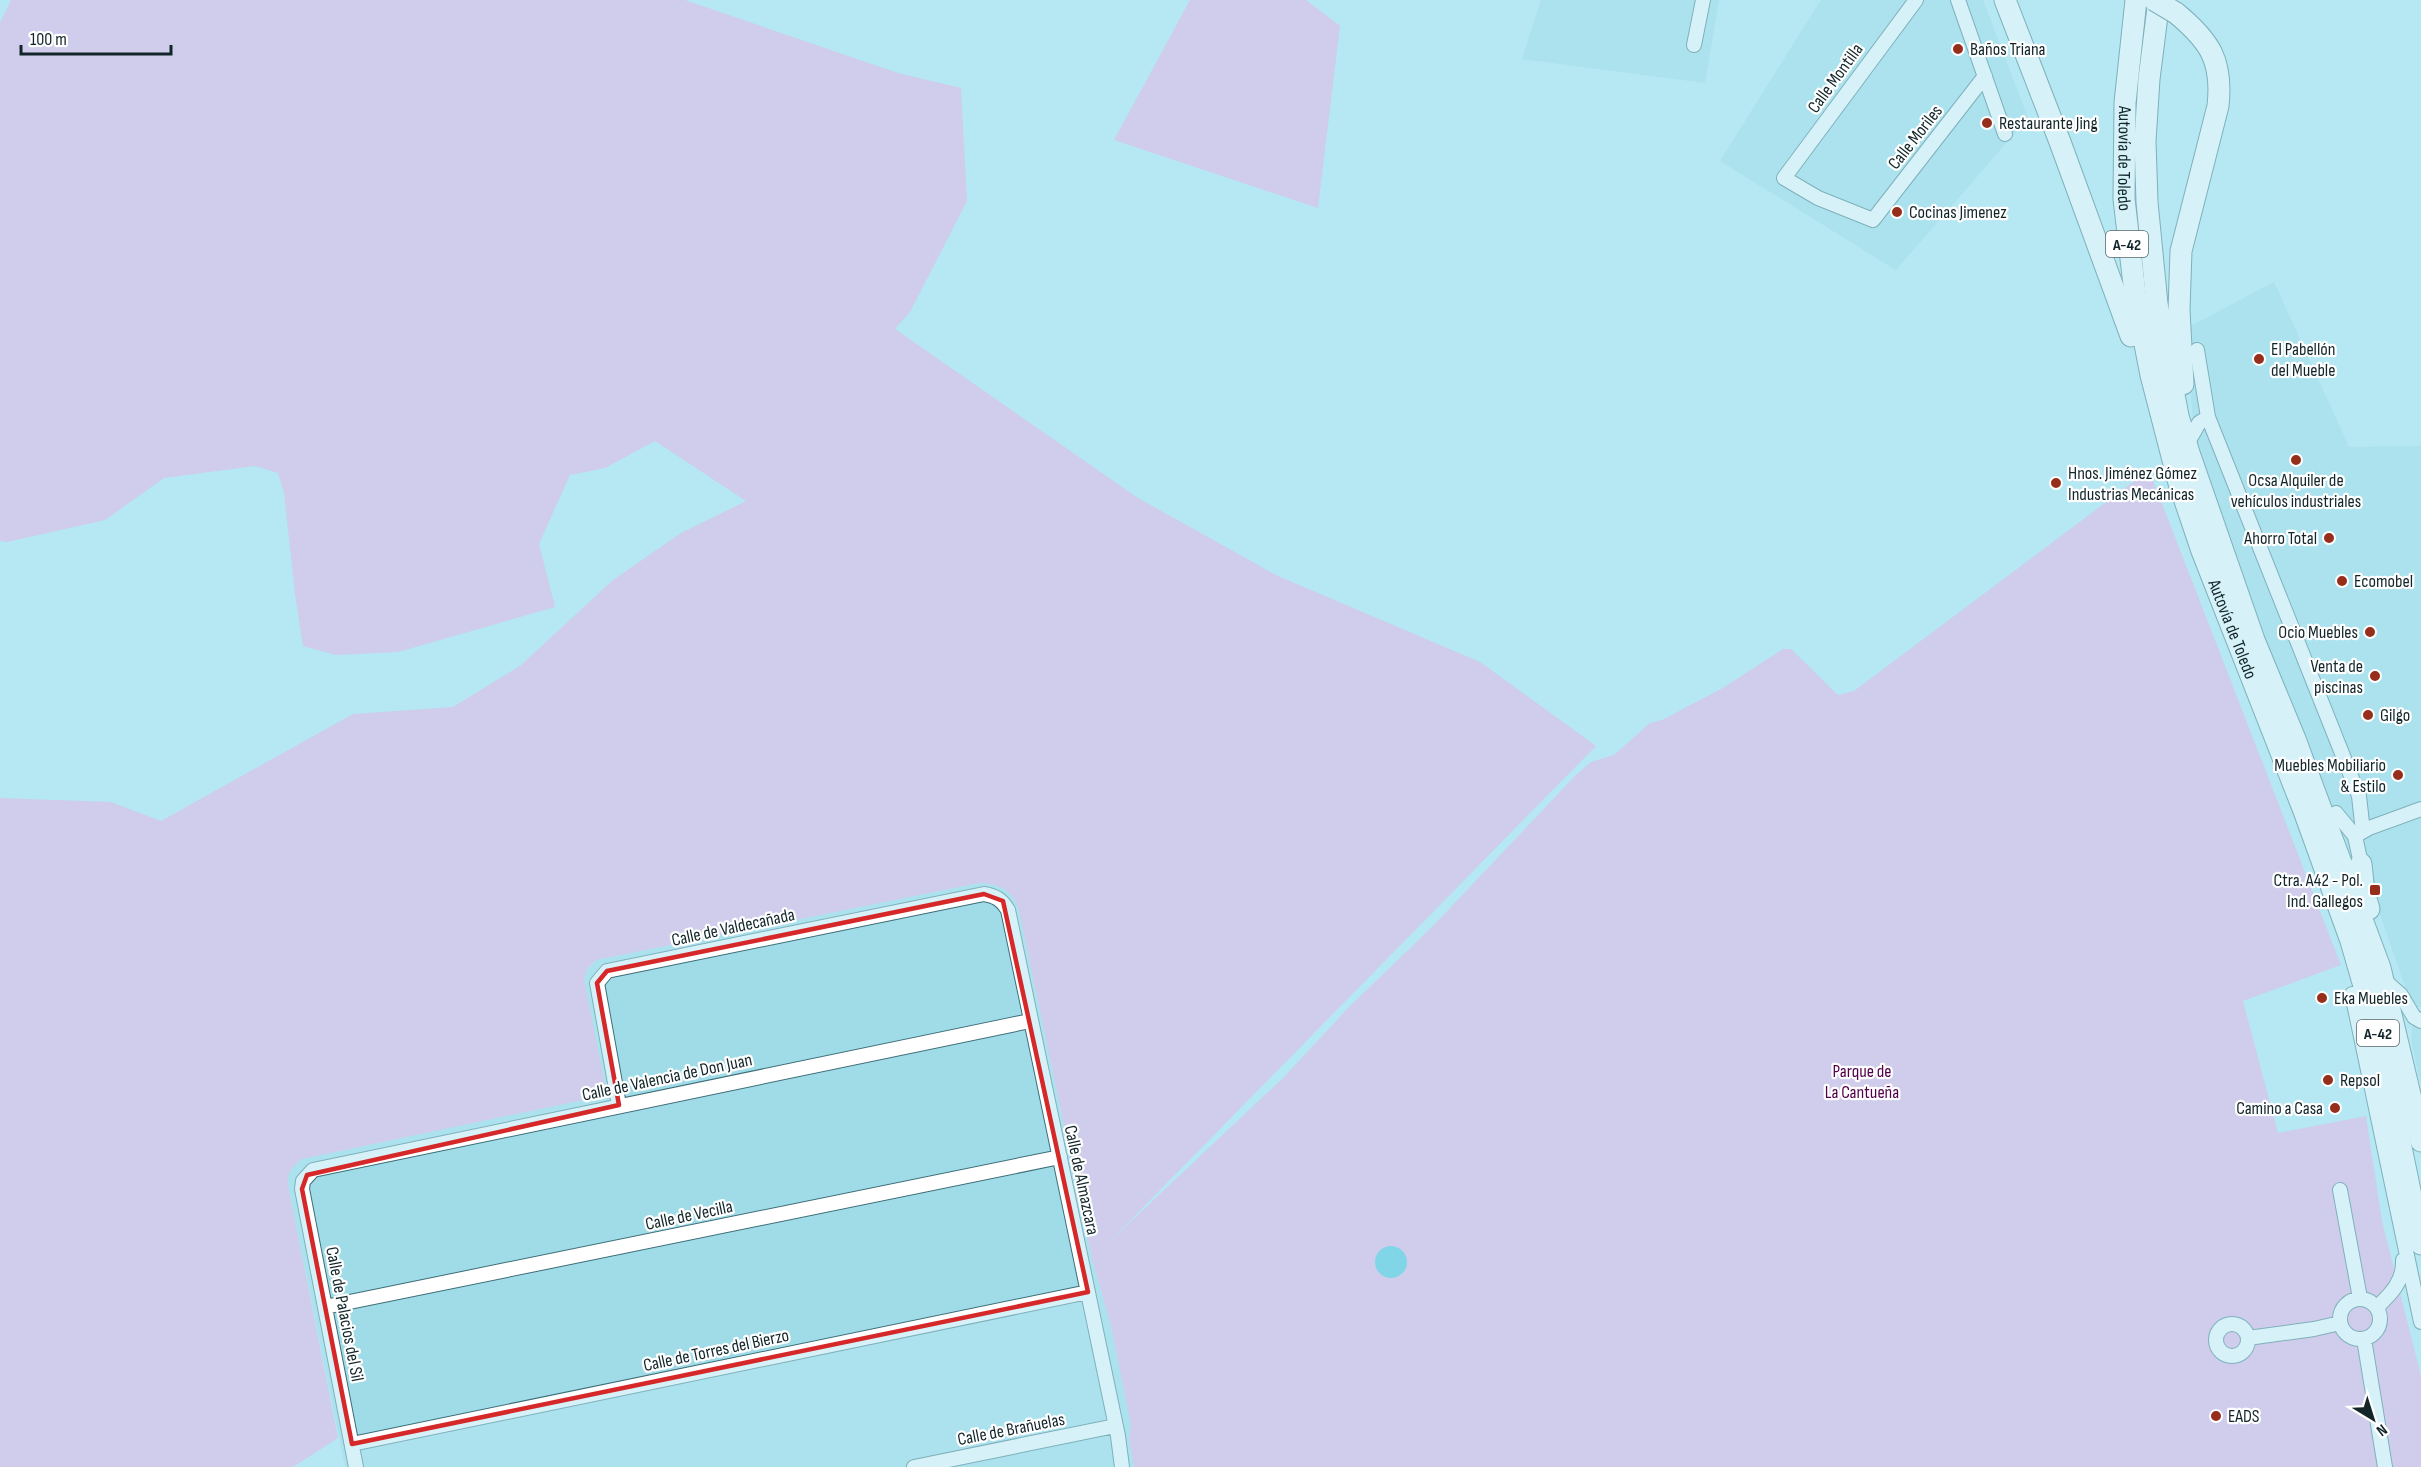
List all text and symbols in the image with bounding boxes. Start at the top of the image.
scale bar [21,18,171,56]
text: 100 m [30,29,67,50]
street label: Calle Montilla [1803,39,1868,117]
place label: Baños Triana [1970,39,2046,60]
marker: Baños Triana [1951,42,1965,56]
street label: Calle Moriles [1884,101,1947,174]
street label: Autovía de Toledo [2113,105,2135,212]
place label: Restaurante Jing [1999,113,2098,134]
marker: Restaurante Jing [1980,116,1994,130]
place label: Cocinas Jimenez [1909,202,2007,223]
marker: Cocinas Jimenez [1890,205,1904,219]
road number: A-42 [2106,231,2148,257]
place label: El Pabellón del Mueble [2271,339,2336,381]
marker: El Pabellón del Mueble [2252,352,2266,366]
marker: Ocsa Alquiler de vehículos industriales [2289,453,2303,467]
place label: Hnos. Jiménez Gómez Industrias Mecánicas [2068,463,2197,505]
place label: Ocsa Alquiler de vehículos industriales [2231,470,2361,512]
marker: Hnos. Jiménez Gómez Industrias Mecánicas [2049,476,2063,490]
place label: Ahorro Total [2243,528,2317,549]
marker: Ahorro Total [2322,531,2336,545]
place label: Ecomobel [2354,571,2413,592]
marker: Ecomobel [2335,574,2349,588]
street label: Autovía de Toledo [2203,576,2261,682]
place label: Ocio Muebles [2278,622,2358,643]
marker: Ocio Muebles [2363,625,2377,639]
place label: Venta de piscinas [2310,656,2363,698]
marker: Venta de piscinas [2368,669,2382,683]
place label: Gilgo [2380,705,2410,726]
marker: Gilgo [2361,708,2375,722]
place label: Muebles Mobiliario & Estilo [2274,755,2386,797]
marker: Muebles Mobiliario & Estilo [2391,768,2405,782]
place label: Ctra. A42 - Pol. Ind. Gallegos [2274,870,2363,912]
marker: Ctra. A42 - Pol. Ind. Gallegos [2368,883,2382,897]
street label: Calle de Valdecañada [670,904,797,951]
place label: Eka Muebles [2334,988,2408,1009]
marker: Eka Muebles [2315,991,2329,1005]
road number: A-42 [2357,1020,2399,1046]
street label: Calle de Valencia de Don Juan [580,1049,754,1106]
park label: Parque de La Cantueña [1825,1061,1899,1103]
place label: Repsol [2340,1070,2380,1091]
marker: Repsol [2321,1073,2335,1087]
place label: Camino a Casa [2236,1098,2323,1119]
marker: Camino a Casa [2328,1101,2342,1115]
street label: Calle de Almazcara [1060,1123,1103,1237]
street label: Calle de Vecilla [644,1196,735,1235]
street label: Calle de Palacios del Sil [321,1245,368,1383]
street label: Calle de Torres del Bierzo [641,1325,791,1376]
north arrow [2343,1389,2403,1449]
place label: EADS [2228,1406,2260,1427]
street label: Calle de Brañuelas [956,1409,1066,1450]
marker: EADS [2209,1409,2223,1423]
text: N [2372,1420,2391,1440]

